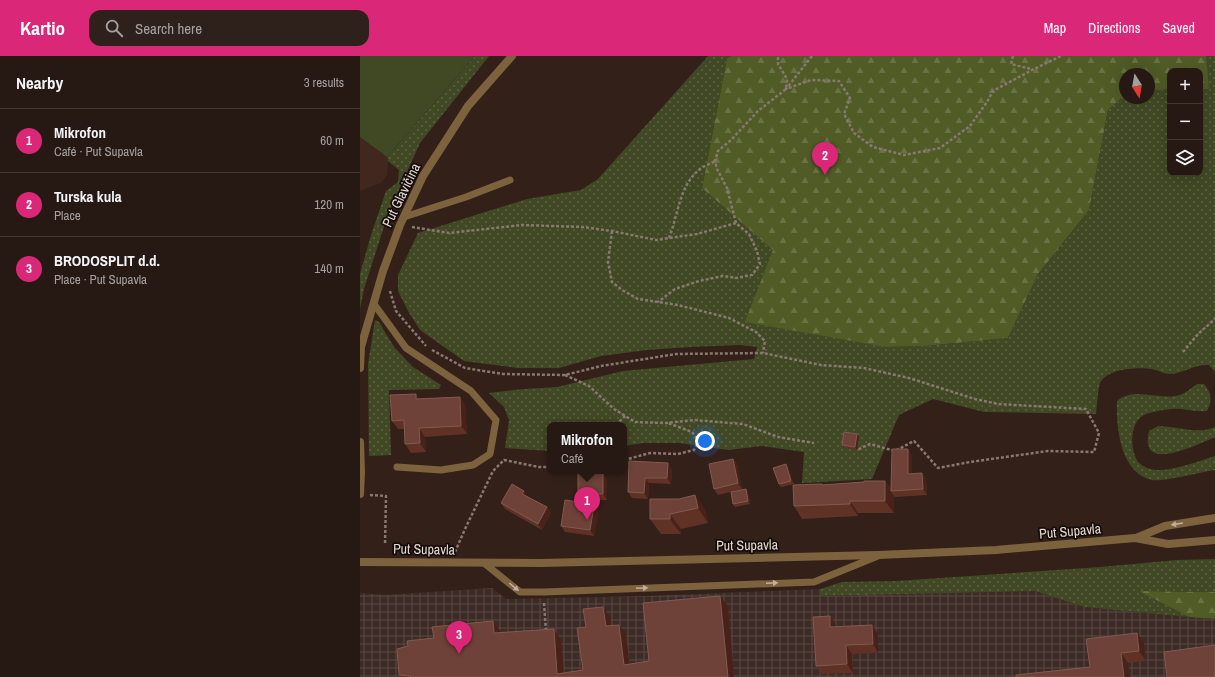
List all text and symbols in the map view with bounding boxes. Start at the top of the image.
search box [89,10,369,46]
text: Kartio [20,15,65,41]
icon: search [103,17,125,39]
text: Search here [135,18,202,39]
text: Map [1044,19,1066,37]
text: Directions [1088,19,1140,37]
text: Saved [1162,19,1195,37]
north arrow [1119,68,1155,104]
map controls [1167,68,1203,176]
button: + [1167,68,1203,104]
text: Nearby [16,71,63,94]
text: 3 results [304,74,344,91]
button: − [1167,104,1203,140]
text: Mikrofon [54,122,106,143]
text: 1 [26,132,32,149]
text: 60 m [320,132,344,149]
button: layers [1167,140,1203,176]
pin: 2 [812,142,838,175]
text: Café · Put Supavla [54,143,143,160]
street label: Put Glavičina [378,160,424,230]
text: Turska kula [54,186,121,207]
text: 2 [26,196,32,213]
text: 120 m [314,196,344,213]
text: Place [54,207,81,224]
text: BRODOSPLIT d.d. [54,250,160,271]
text: 3 [26,260,32,277]
text: 140 m [314,260,344,277]
text: Place · Put Supavla [54,271,147,288]
popup [547,422,627,474]
text: Mikrofon [561,429,613,450]
your location [695,431,715,451]
text: Café [561,450,584,467]
pin: 1 [574,487,600,520]
street label: Put Supavla [1038,519,1102,543]
one-way arrow [1170,521,1183,527]
street label: Put Supavla [716,535,779,555]
street label: Put Supavla [393,539,456,559]
one-way arrow [766,580,778,587]
one-way arrow [509,583,519,592]
one-way arrow [636,585,648,592]
pin: 3 [446,621,472,654]

